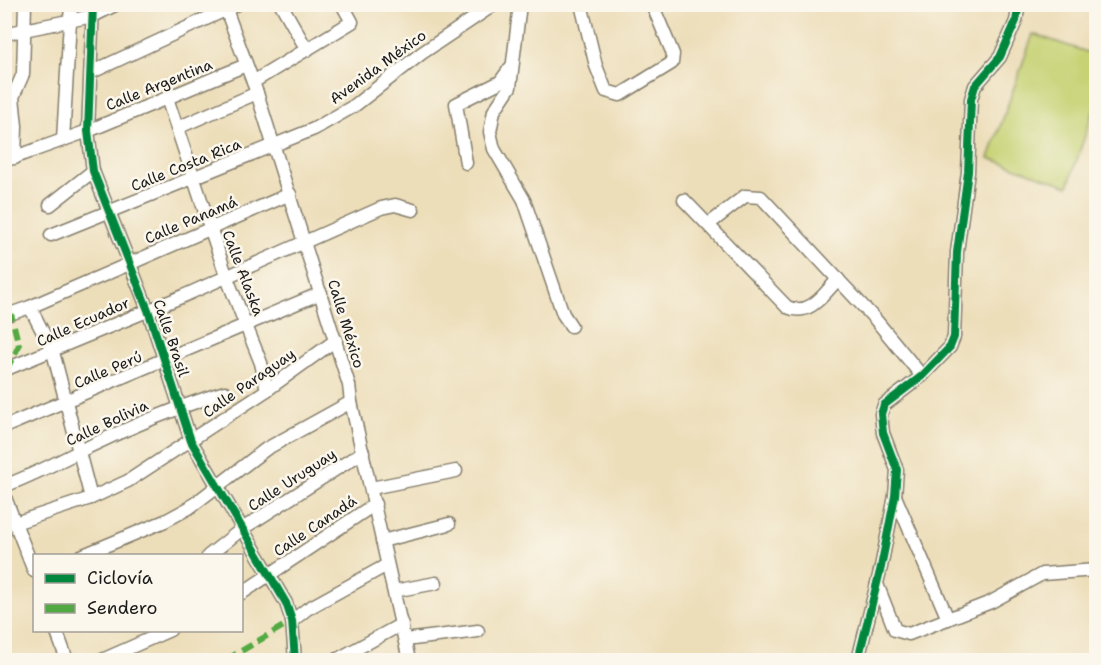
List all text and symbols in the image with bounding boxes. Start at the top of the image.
street label: Avenida México [326,25,430,109]
street label: Calle Argentina [103,54,216,115]
street label: Calle Costa Rica [128,134,245,196]
street label: Calle Panamá [142,191,241,248]
street label: Calle Alaska [218,227,269,319]
street label: Calle México [323,277,369,371]
street label: Calle Ecuador [33,293,133,351]
street label: Calle Brasil [148,297,194,380]
street label: Calle Paraguay [199,344,299,422]
street label: Calle Perú [71,347,145,393]
street label: Calle Bolivia [63,395,152,451]
street label: Calle Uruguay [244,444,340,516]
street label: Calle Canadá [269,490,361,561]
legend [33,554,243,632]
text: Ciclovía [87,566,153,590]
text: Sendero [87,596,157,620]

